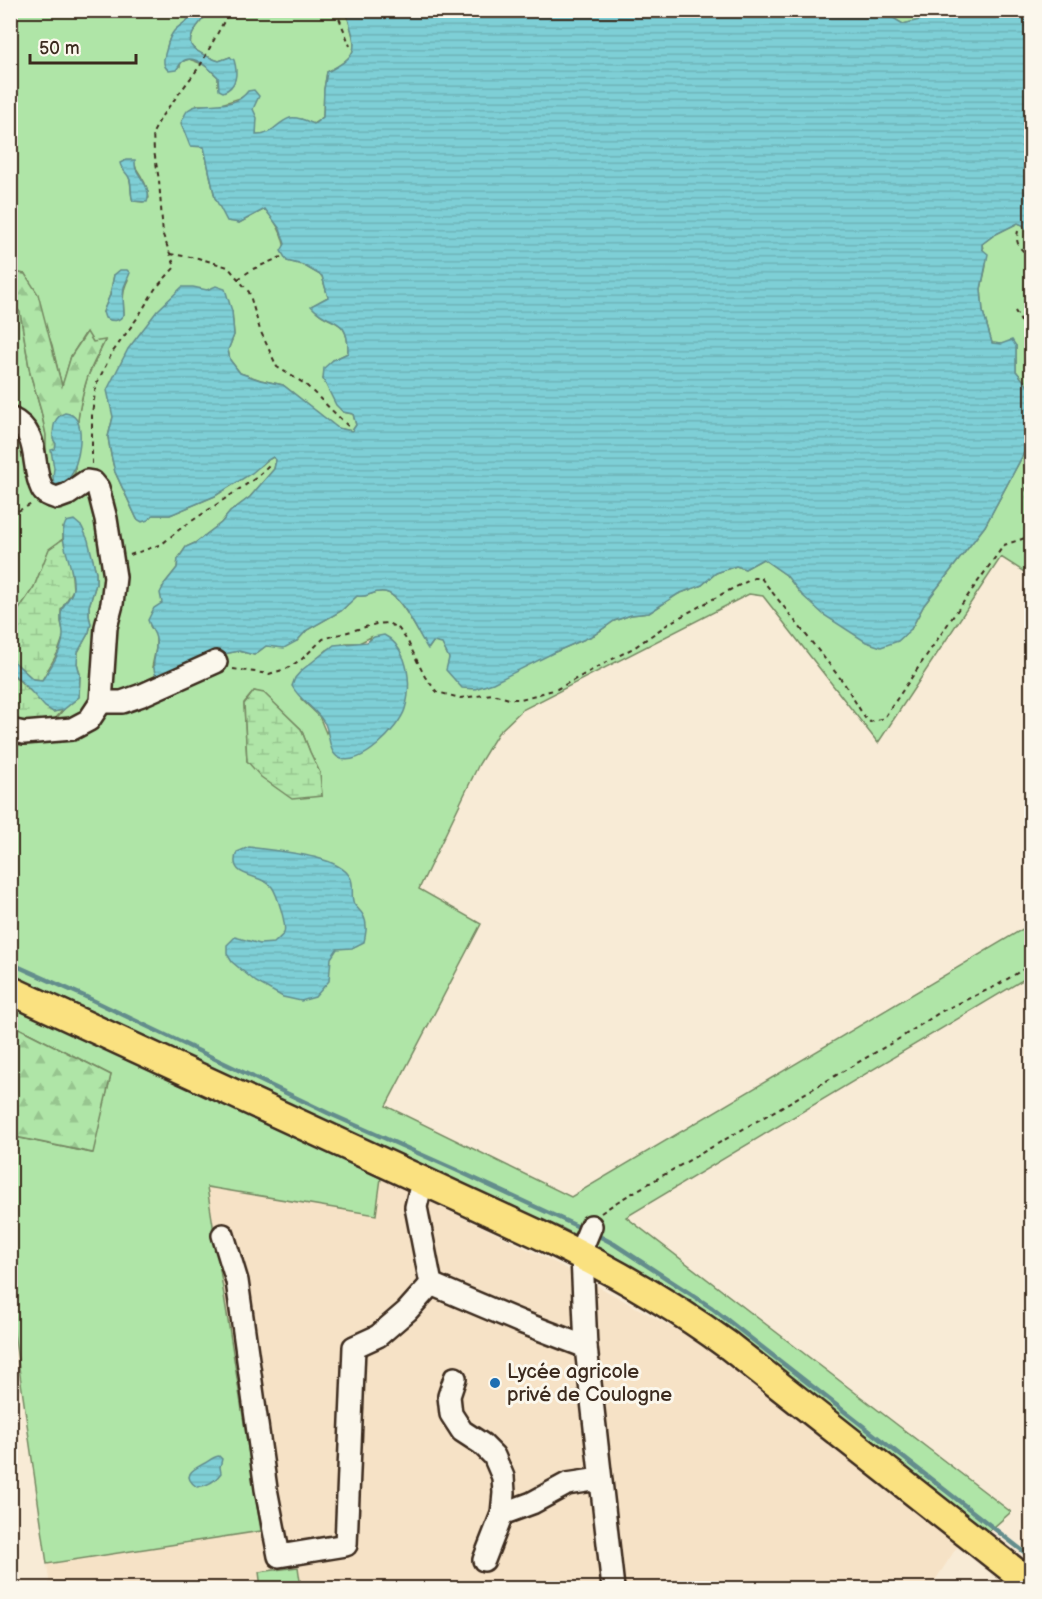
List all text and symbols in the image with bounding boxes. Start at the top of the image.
scale bar [30,27,136,65]
text: 50 m [39,38,80,59]
place label: Lycée agricole privé de Coulogne [507,1360,672,1407]
marker: Lycée agricole privé de Coulogne [488,1376,502,1390]

